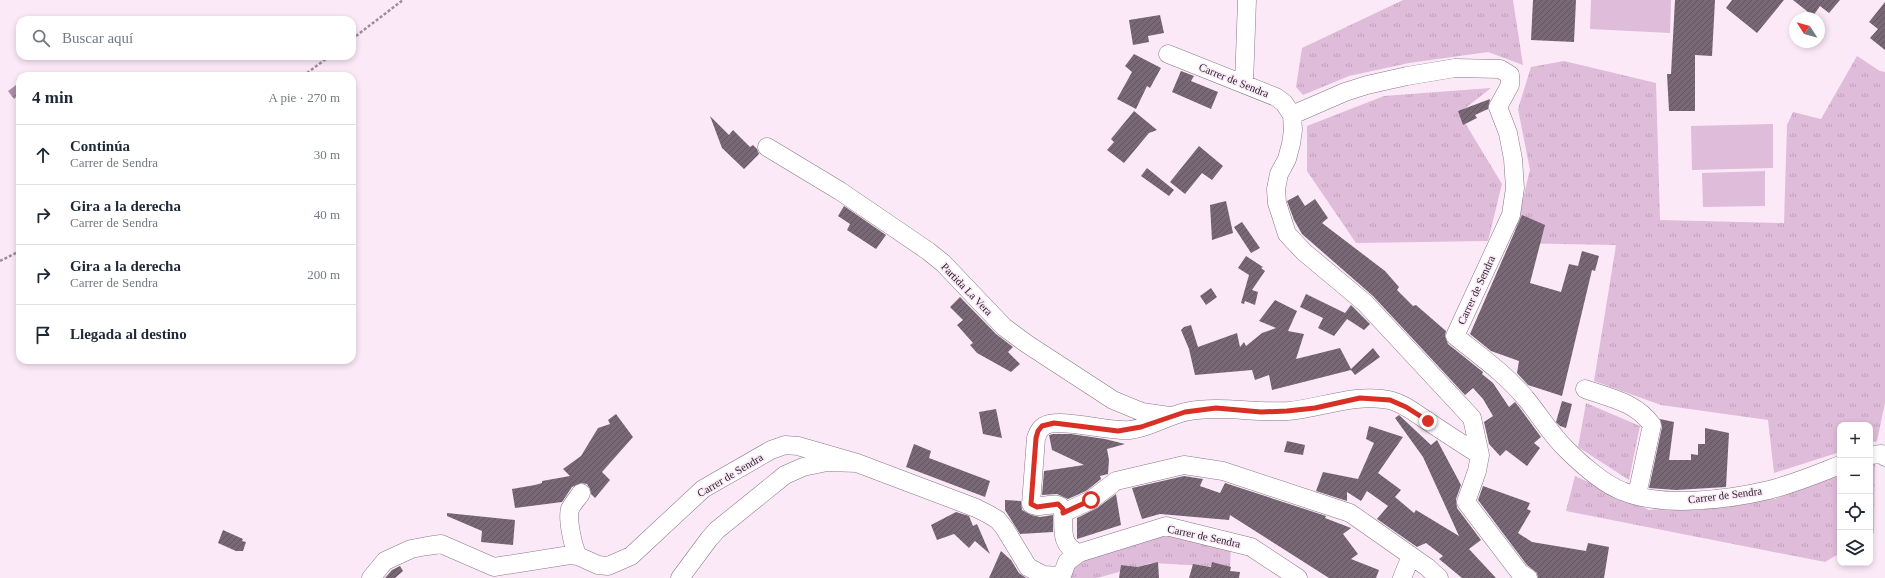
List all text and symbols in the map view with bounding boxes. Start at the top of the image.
north arrow [1789,12,1825,48]
search box [16,16,356,60]
icon: search [30,27,52,49]
text: Buscar aquí [62,30,133,46]
street label: Carrer de Sendra [1197,60,1271,100]
text: 4 min [32,88,73,107]
text: A pie · 270 m [269,90,340,105]
text: Continúa [70,138,130,154]
icon: ahead [32,144,54,166]
text: 30 m [314,147,340,162]
text: Carrer de Sendra [70,155,158,170]
text: Gira a la derecha [70,198,181,214]
icon: right [32,204,54,226]
text: 40 m [314,207,340,222]
text: Carrer de Sendra [70,215,158,230]
street label: Carrer de Sendra [1455,254,1497,326]
text: Gira a la derecha [70,258,181,274]
street label: Partida La Vera [939,260,995,318]
icon: right [32,264,54,286]
text: 200 m [307,267,340,282]
text: Carrer de Sendra [70,275,158,290]
icon: arrive [32,324,54,346]
text: Llegada al destino [70,326,187,342]
route end [1419,412,1437,430]
map controls [1837,422,1873,566]
button: + [1837,422,1873,458]
street label: Carrer de Sendra [695,451,765,499]
button: − [1837,458,1873,494]
street label: Carrer de Sendra [1687,484,1763,505]
route start [1082,491,1100,509]
button: locate [1837,494,1873,530]
street label: Carrer de Sendra [1166,522,1242,550]
button: layers [1837,530,1873,566]

